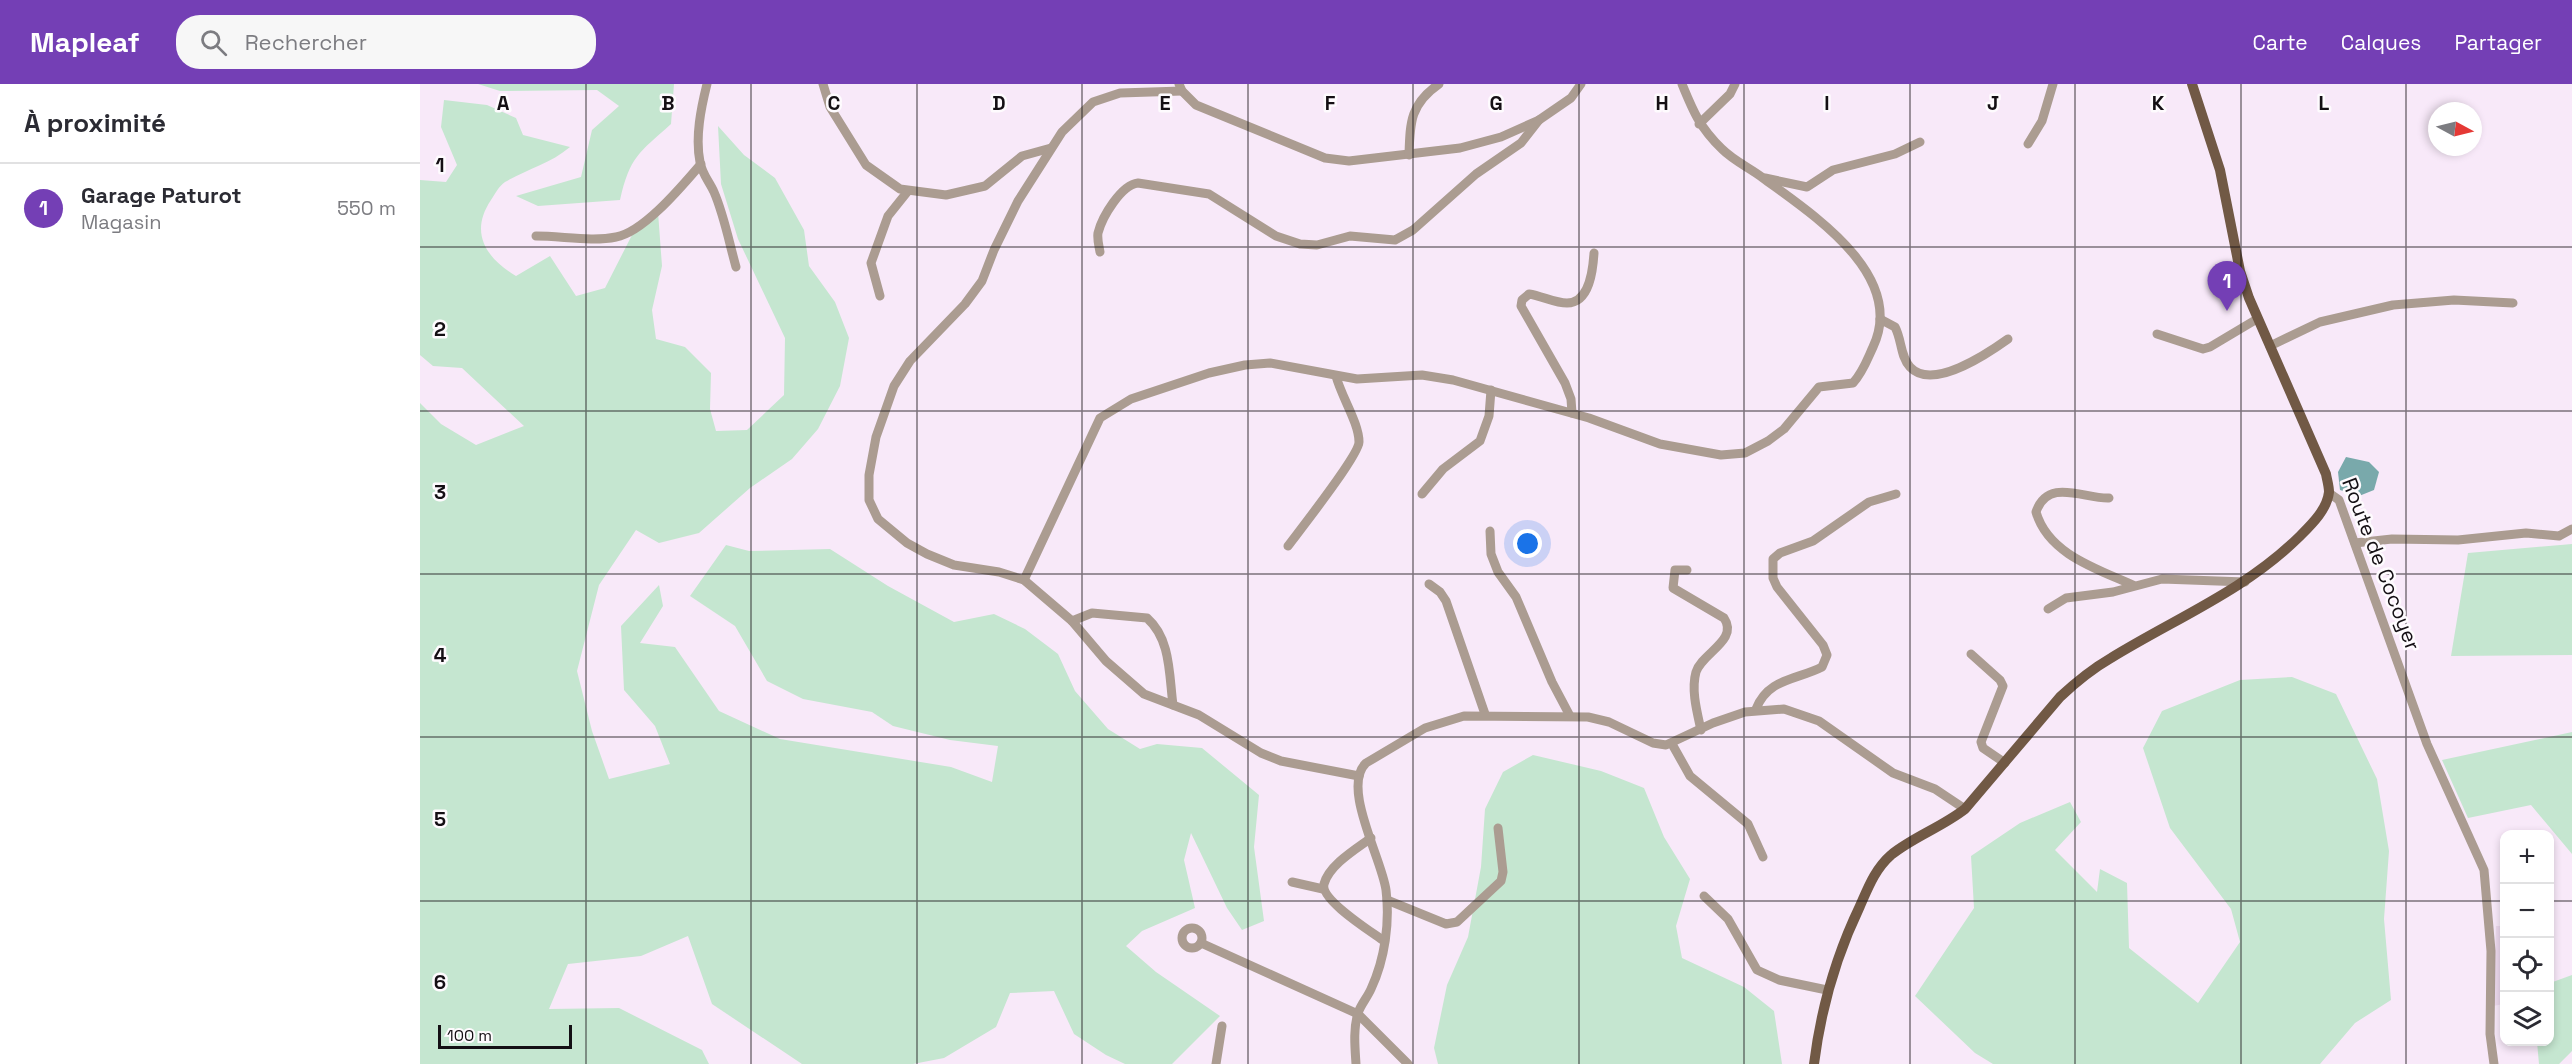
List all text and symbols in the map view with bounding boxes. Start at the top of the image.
search box [176,15,596,69]
text: Mapleaf [30,24,140,60]
icon: search [197,26,230,59]
text: Rechercher [245,28,367,56]
text: Carte [2253,29,2308,56]
text: Calques [2341,29,2421,56]
text: Partager [2454,29,2542,56]
text: A [497,90,510,116]
text: B [661,90,675,116]
text: C [828,90,841,116]
text: D [992,90,1006,116]
text: E [1159,90,1171,116]
text: F [1325,90,1336,116]
text: G [1489,90,1503,116]
text: H [1655,90,1669,116]
text: I [1824,90,1830,116]
text: J [1987,90,1999,116]
text: K [2152,90,2165,116]
text: L [2319,90,2330,116]
north arrow [2428,102,2482,156]
text: À proximité [24,106,166,140]
text: 1 [435,152,445,178]
text: Garage Paturot [81,181,242,209]
text: 1 [39,195,48,221]
text: 550 m [337,195,396,221]
text: Magasin [81,209,162,235]
pin: 1 [2208,262,2246,311]
text: 2 [434,316,446,342]
street label: Route de Cocoyer [2336,474,2427,654]
text: 3 [434,479,446,505]
your location [1513,529,1542,558]
text: 4 [434,642,447,668]
text: 5 [434,806,446,832]
map controls [2500,830,2554,1046]
button: + [2500,830,2554,884]
button: − [2500,884,2554,938]
button: locate [2500,938,2554,992]
text: 6 [434,969,446,995]
button: layers [2500,992,2554,1046]
scale bar [438,1022,572,1050]
text: 100 m [447,1025,492,1046]

